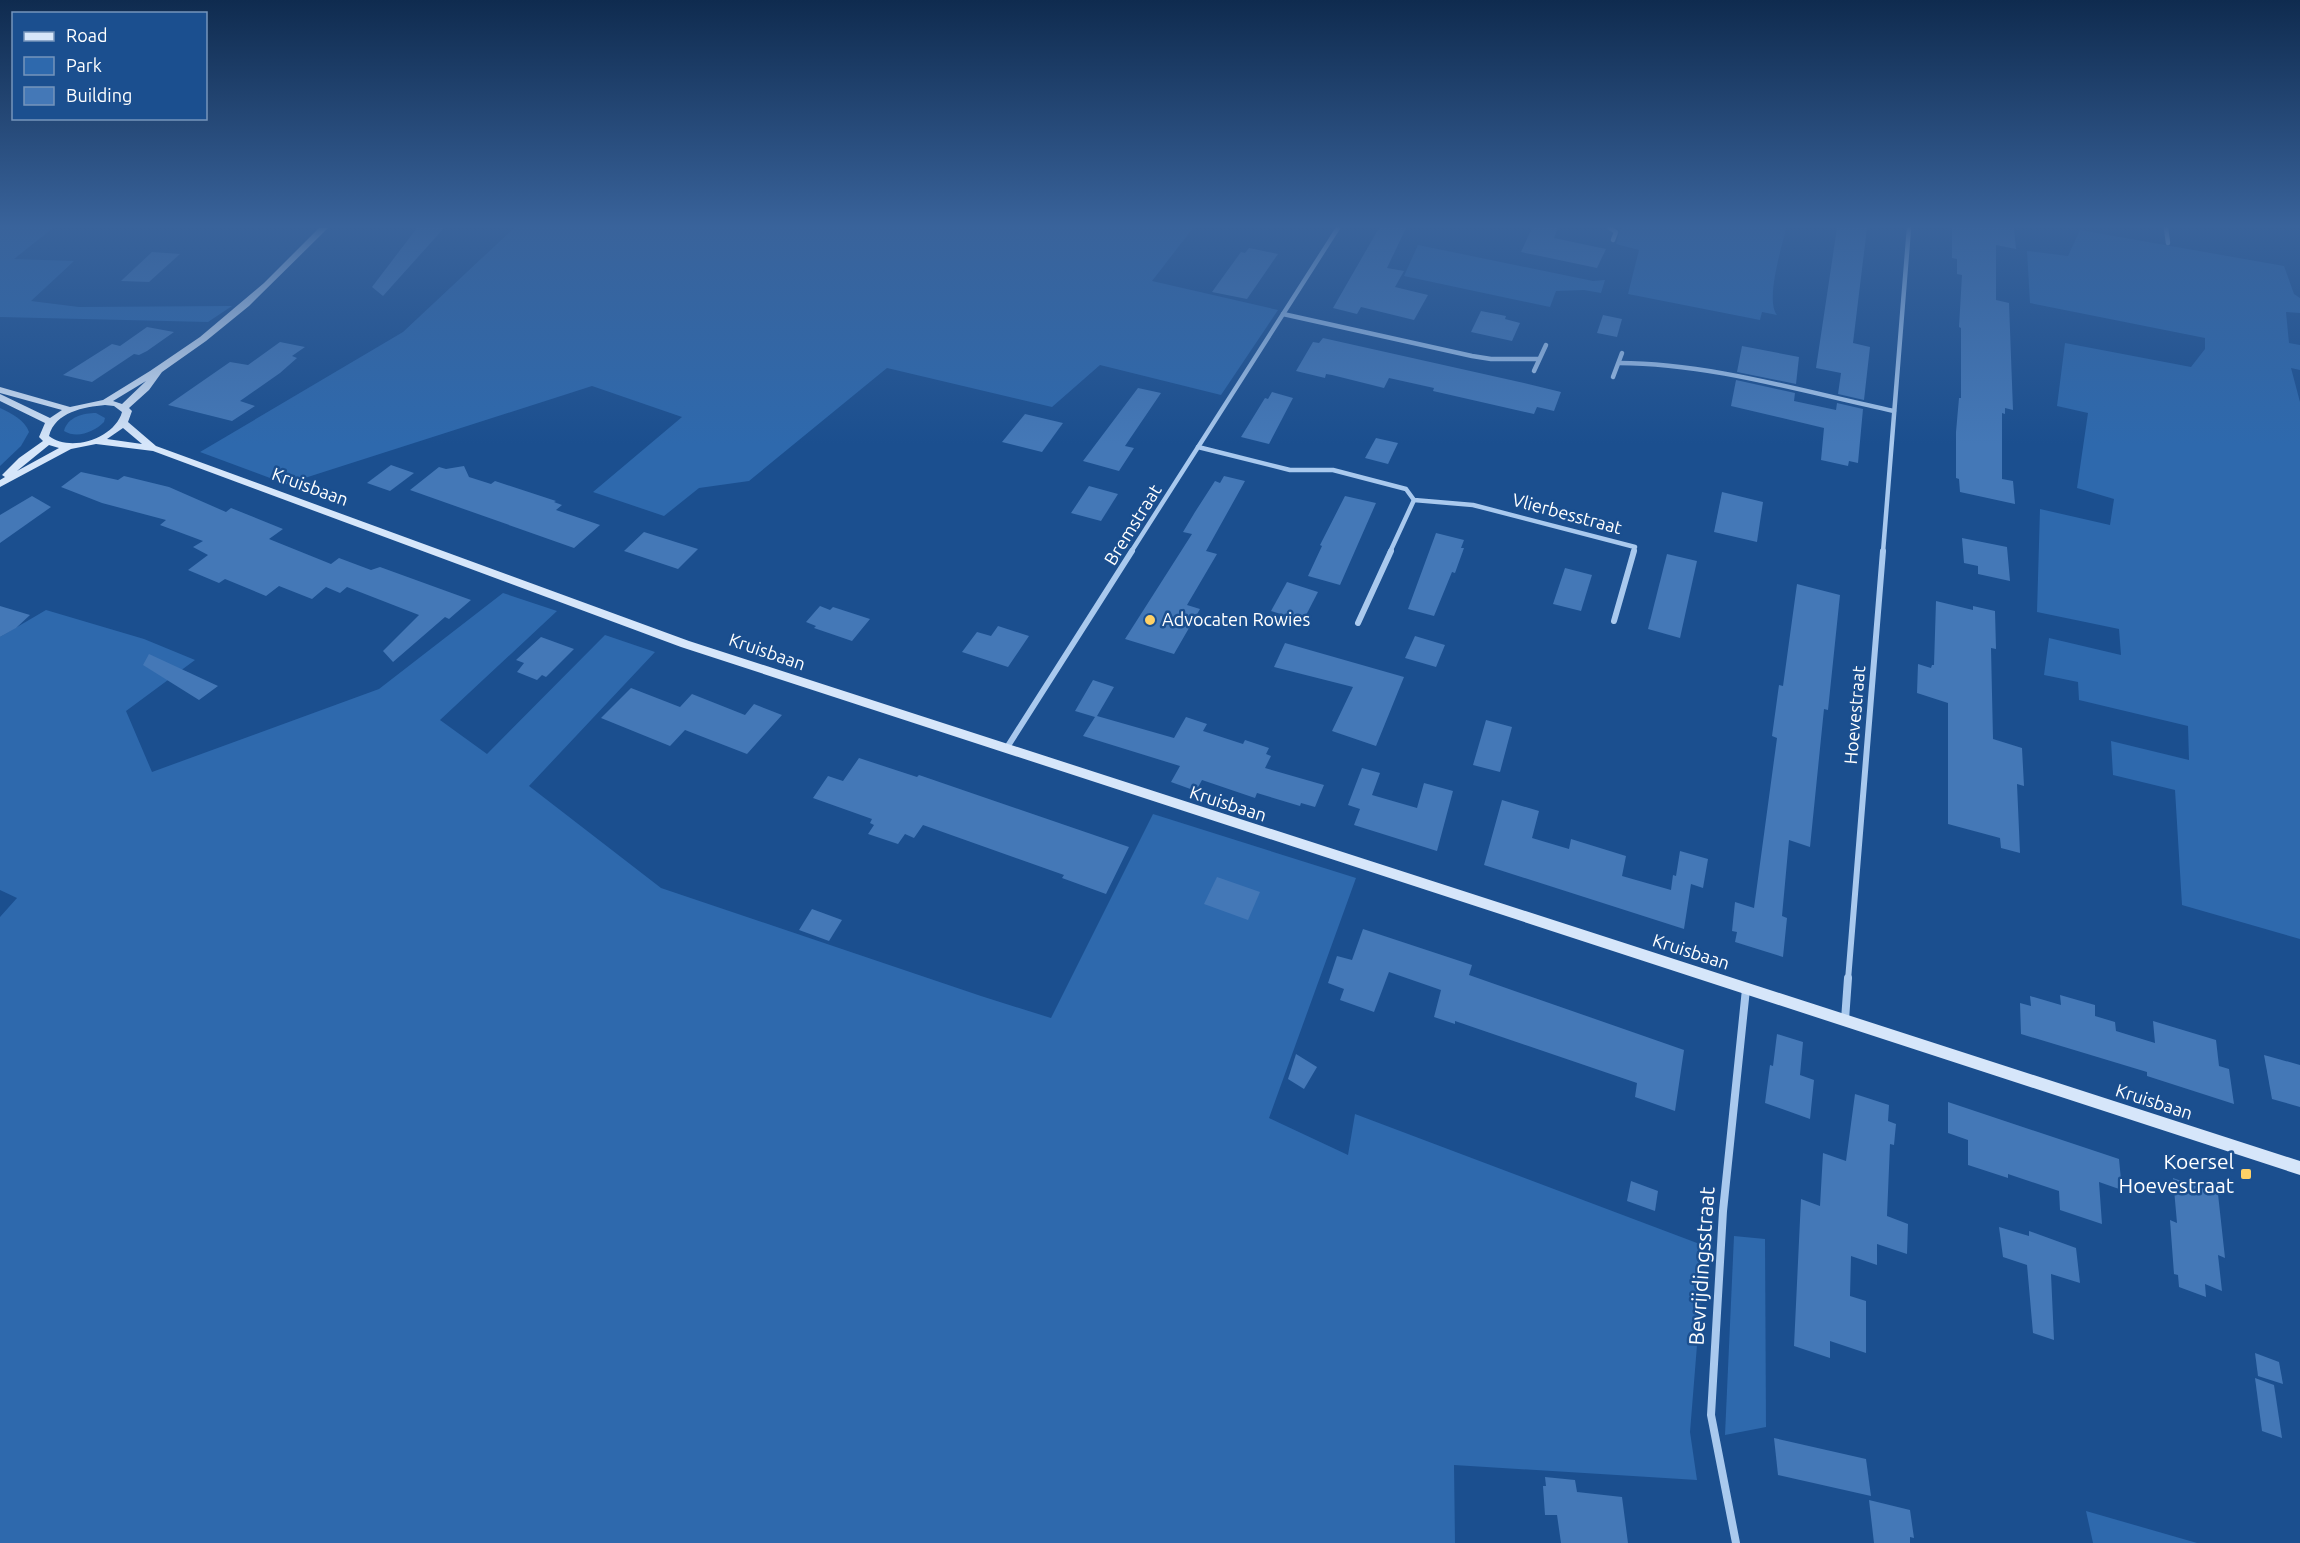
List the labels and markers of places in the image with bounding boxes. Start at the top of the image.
place label: Advocaten Rowies [1162,609,1310,629]
marker: Advocaten Rowies [1143,613,1157,627]
place label: Koersel Hoevestraat [2119,1149,2234,1197]
marker: Koersel Hoevestraat [2239,1167,2253,1181]

